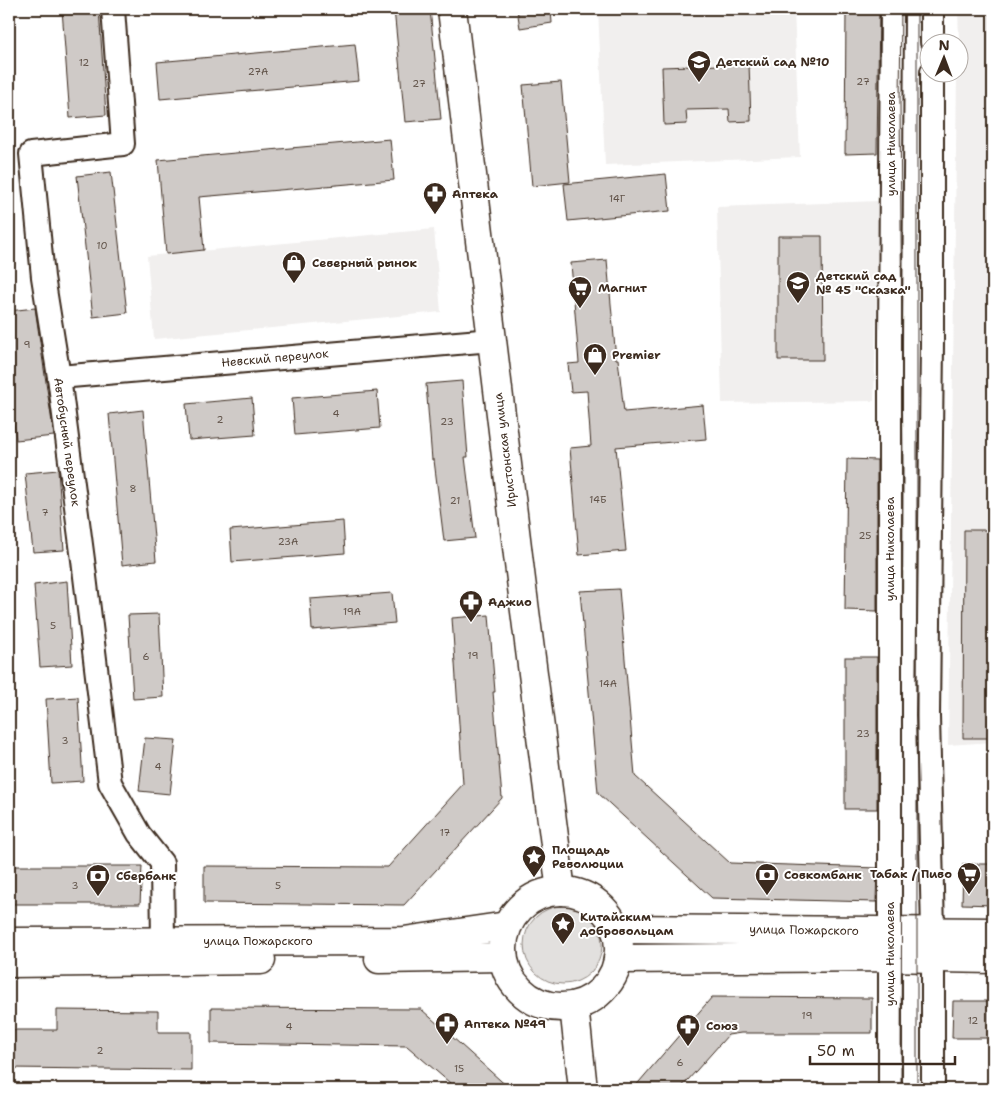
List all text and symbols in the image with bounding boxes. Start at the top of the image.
north arrow [920,32,970,82]
text: N [939,36,950,54]
school or university icon: Детский сад №10 [686,49,712,83]
place label: Детский сад №10 [716,54,829,70]
house number: 12 [79,56,89,69]
house number: 27А [248,65,268,78]
house number: 27 [856,75,870,88]
house number: 27 [412,77,426,90]
street label: улица Николаева [883,91,899,196]
pharmacy icon: Аптека [422,181,448,215]
place label: Аптека [452,186,499,202]
house number: 14Г [609,192,626,205]
house number: 10 [97,239,107,252]
shop icon: Северный рынок [281,250,307,284]
place label: Северный рынок [312,255,418,271]
place label: Детский сад № 45 "Сказка" [816,268,911,298]
school or university icon: Детский сад № 45 "Сказка" [785,270,811,304]
supermarket icon: Магнит [567,275,593,309]
place label: Магнит [598,280,648,296]
house number: 9 [24,338,31,351]
shop icon: Premier [582,342,608,376]
street label: Невский переулок [221,345,330,371]
place label: Premier [612,347,661,363]
street label: Автобусный переулок [50,377,84,508]
street label: Иристонская улица [490,391,520,508]
house number: 4 [333,407,340,420]
house number: 2 [217,413,224,426]
house number: 23 [440,415,454,428]
house number: 8 [130,482,137,495]
house number: 14Б [589,493,607,506]
house number: 21 [450,494,460,507]
street label: улица Николаева [882,496,898,601]
house number: 7 [42,506,49,519]
house number: 25 [859,529,871,542]
house number: 23А [278,535,298,548]
pharmacy icon: Аджио [458,589,484,623]
place label: Аджио [488,594,532,610]
house number: 19А [343,605,361,618]
house number: 5 [50,619,56,632]
house number: 19 [468,649,478,662]
house number: 6 [143,650,150,663]
house number: 14А [599,677,617,690]
house number: 23 [856,727,870,740]
house number: 3 [62,734,69,747]
house number: 4 [155,760,162,773]
house number: 17 [440,826,450,839]
place label: Площадь Революции [552,842,624,872]
place icon: Площадь Революции [521,844,547,878]
supermarket icon: Табак / Пиво [956,861,982,895]
bank icon: Совкомбанк [754,862,780,896]
bank icon: Сбербанк [85,863,111,897]
place label: Табак / Пиво [870,866,952,882]
place label: Совкомбанк [784,867,862,883]
place label: Сбербанк [116,868,177,884]
house number: 3 [72,879,79,892]
house number: 5 [275,879,281,892]
street label: улица Николаева [882,901,898,1006]
place label: Китайским добровольцам [580,909,674,939]
place icon: Китайским добровольцам [550,911,576,945]
street label: улица Пожарского [749,921,859,939]
street label: улица Пожарского [203,933,313,949]
house number: 19 [802,1009,812,1022]
pharmacy icon: Аптека №49 [434,1011,460,1045]
pharmacy icon: Союз [675,1013,701,1047]
house number: 12 [968,1014,978,1027]
place label: Аптека №49 [464,1016,546,1032]
place label: Союз [706,1018,738,1034]
house number: 4 [286,1020,293,1033]
scale bar [810,1033,954,1065]
text: 50 m [817,1041,855,1061]
house number: 2 [97,1044,104,1057]
house number: 6 [677,1056,684,1069]
house number: 15 [454,1062,464,1075]

